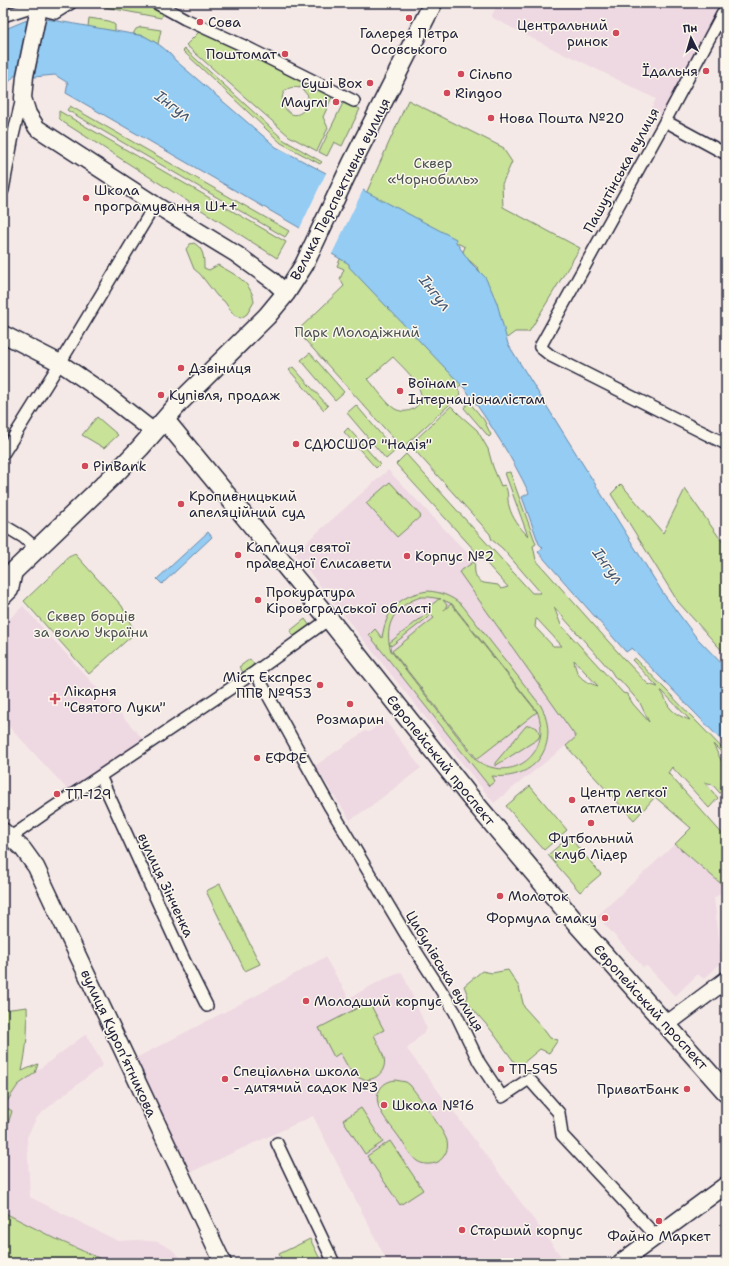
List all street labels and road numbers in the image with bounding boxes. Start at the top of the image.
street label: Велика Перспективна вулиця [286,95,394,283]
street label: Пашутінська вулиця [579,104,663,236]
street label: Європейський проспект [383,691,500,830]
street label: вулиця Зінченка [134,830,198,940]
street label: Цибулівська вулиця [402,907,488,1035]
street label: Європейський проспект [590,940,713,1074]
street label: вулиця Куропʼятникова [77,966,161,1120]

